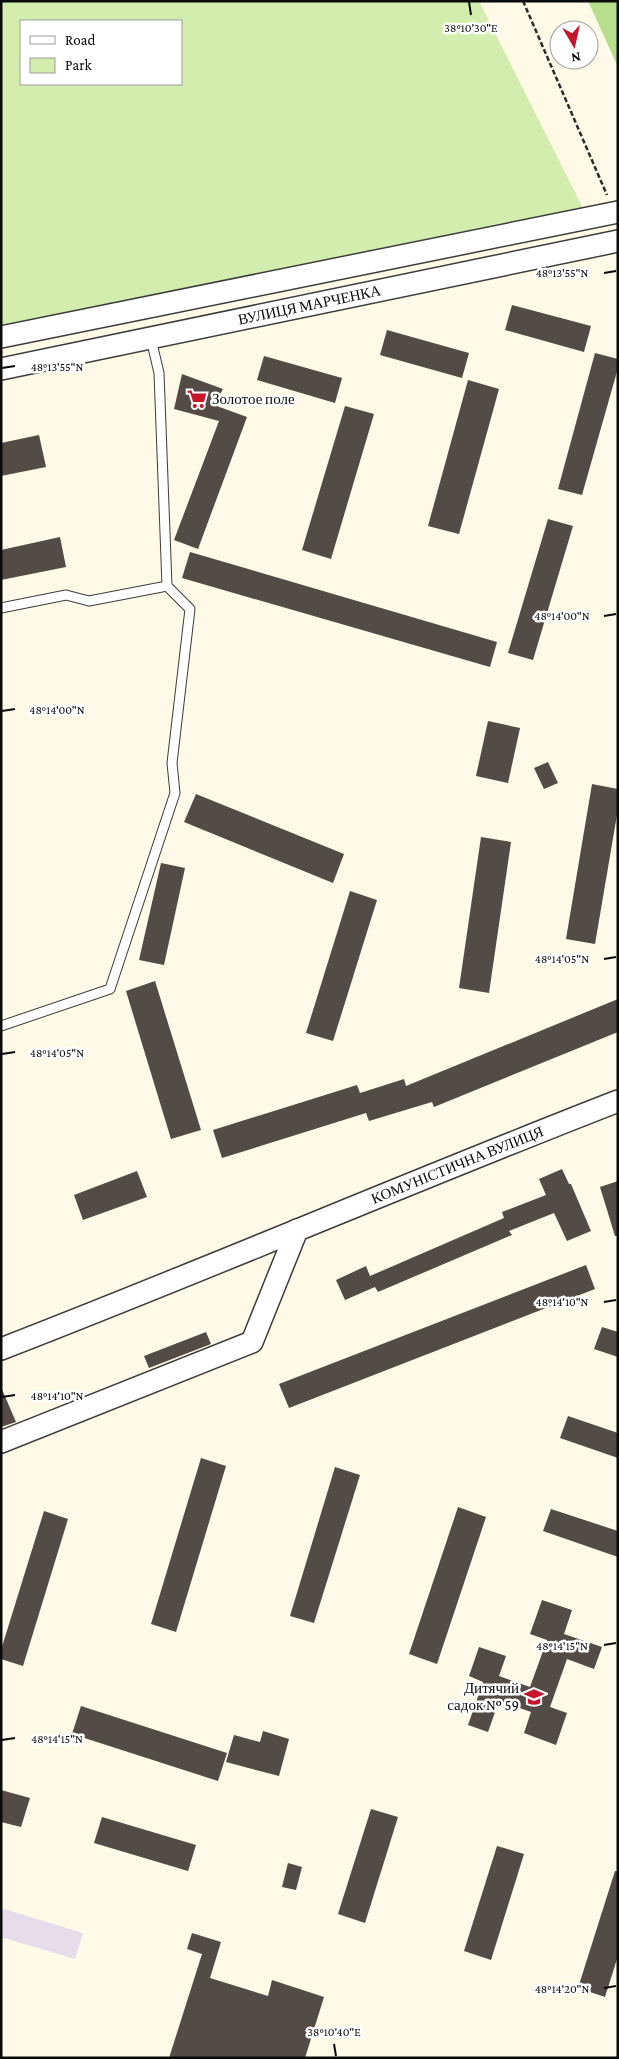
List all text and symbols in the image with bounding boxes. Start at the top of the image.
legend [20,20,182,85]
north arrow [549,20,599,70]
text: 38°10'30"E [444,21,498,35]
text: Road [65,32,96,48]
text: N [570,49,582,67]
text: Park [65,57,92,73]
text: 48°13'55"N [536,266,588,280]
street label: ВУЛИЦЯ МАРЧЕНКА [237,282,382,328]
text: 48°13'55"N [31,360,83,374]
supermarket icon: Золотое поле [186,388,208,410]
place label: Золотое поле [212,391,295,407]
text: 48°14'00"N [534,609,590,623]
text: 48°14'00"N [29,703,85,717]
text: 48°14'05"N [535,952,589,966]
text: 48°14'05"N [30,1046,84,1060]
street label: КОМУНІСТИЧНА ВУЛИЦЯ [369,1123,546,1207]
text: 48°14'10"N [536,1295,589,1309]
text: 48°14'10"N [31,1389,84,1403]
text: 48°14'15"N [536,1639,588,1653]
place label: Дитячий садок № 59 [447,1680,519,1713]
school or university icon: Дитячий садок № 59 [523,1686,545,1708]
text: 48°14'15"N [31,1732,83,1746]
text: 48°14'20"N [535,1982,589,1996]
text: 38°10'40"E [307,2025,361,2039]

